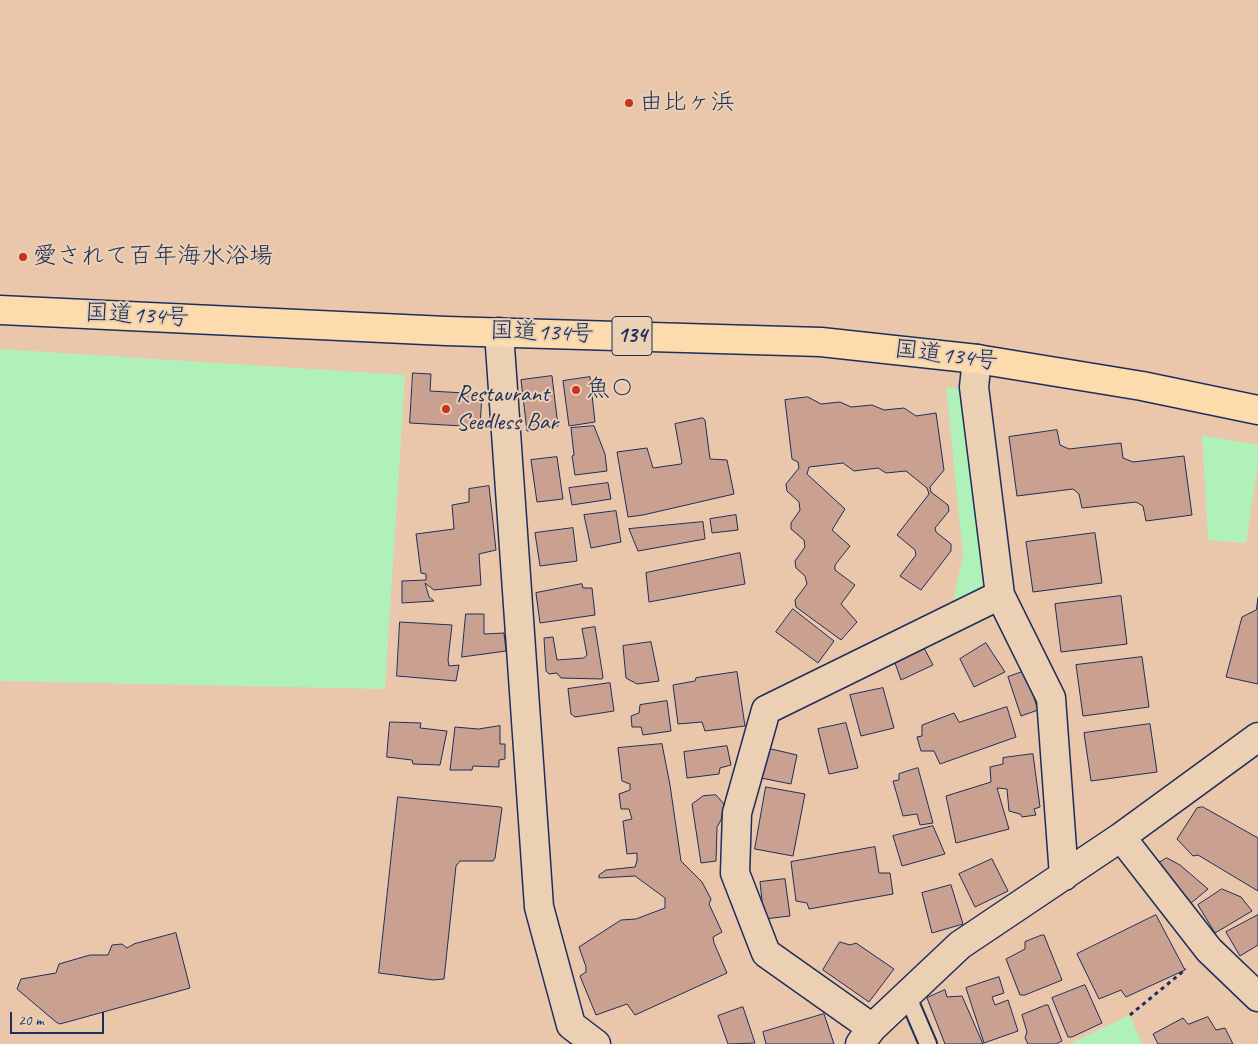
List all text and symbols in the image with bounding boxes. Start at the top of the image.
place label: 由比ヶ浜 [639,89,735,117]
marker: 由比ヶ浜 [623,97,635,109]
place label: 愛されて百年海水浴場 [33,243,273,271]
marker: 愛されて百年海水浴場 [17,251,29,263]
street label: 国道134号 [84,299,190,333]
road number: 134 [612,316,652,356]
street label: 国道134号 [489,317,595,349]
street label: 国道134号 [892,335,1000,377]
place label: 魚〇 [586,376,634,404]
place label: Restaurant Seedless Bar [456,381,558,437]
marker: 魚〇 [570,384,582,396]
marker: Restaurant Seedless Bar [440,403,452,415]
scale bar [12,1002,106,1034]
text: 20 m [18,1011,44,1030]

